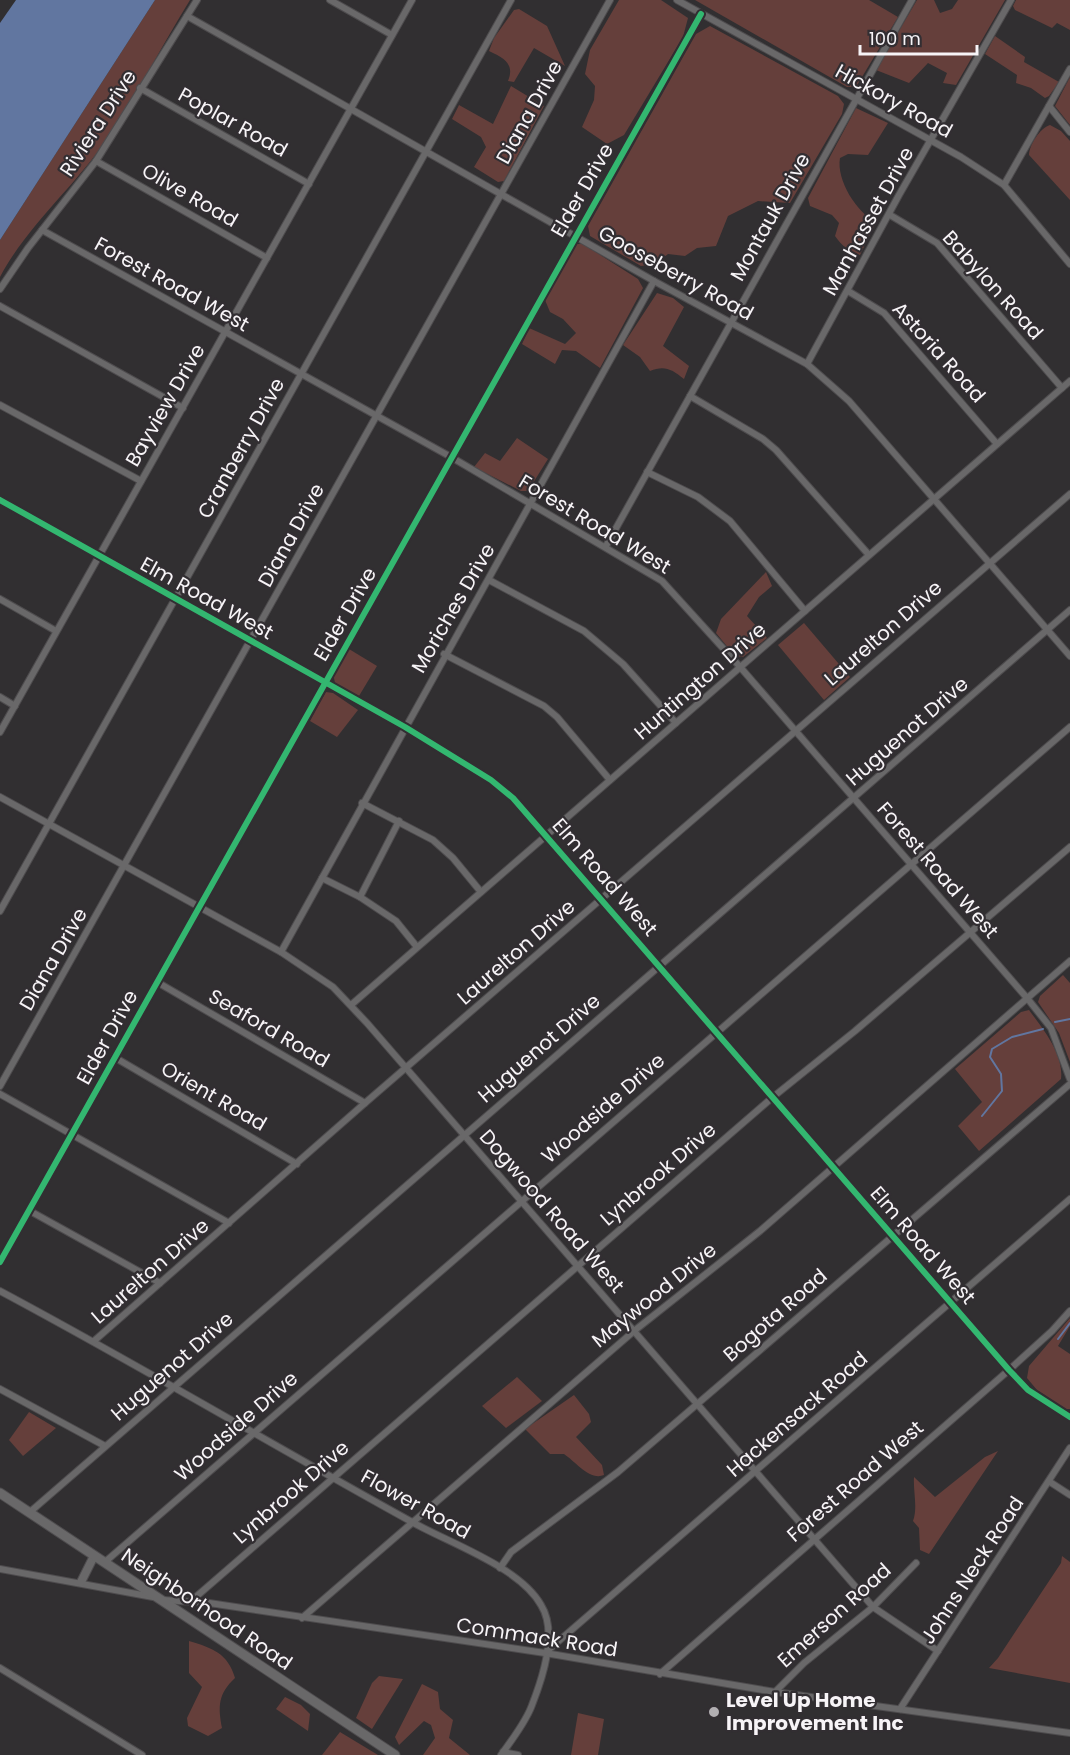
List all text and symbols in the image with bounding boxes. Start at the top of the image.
scale bar [860,18,977,56]
text: 100 m [869,26,921,51]
street label: Diana Drive [489,55,569,169]
street label: Hickory Road [830,57,958,145]
street label: Riviera Drive [53,64,143,182]
street label: Poplar Road [173,80,293,164]
street label: Elder Drive [544,138,620,242]
street label: Manhasset Drive [816,142,920,300]
street label: Montauk Drive [723,148,817,286]
street label: Olive Road [137,156,243,234]
street label: Gooseberry Road [593,219,759,327]
street label: Babylon Road [936,224,1050,346]
street label: Forest Road West [90,230,254,338]
street label: Astoria Road [886,295,992,409]
street label: Bayview Drive [119,338,211,472]
street label: Cranberry Drive [191,373,291,523]
street label: Forest Road West [514,468,676,580]
street label: Diana Drive [251,478,331,592]
street label: Moriches Drive [404,538,502,678]
street label: Elm Road West [135,550,279,646]
street label: Elder Drive [307,562,383,666]
street label: Laurelton Drive [818,574,948,692]
street label: Huntington Drive [628,616,772,746]
street label: Huguenot Drive [840,670,974,792]
street label: Forest Road West [871,796,1005,944]
street label: Elm Road West [546,812,664,942]
street label: Laurelton Drive [451,893,581,1011]
street label: Diana Drive [12,902,94,1016]
street label: Seaford Road [203,982,335,1074]
street label: Elder Drive [70,985,144,1089]
street label: Huguenot Drive [472,987,606,1109]
street label: Woodside Drive [535,1046,671,1170]
street label: Orient Road [156,1054,272,1138]
street label: Lynbrook Drive [594,1116,722,1232]
street label: Dogwood Road West [473,1123,631,1299]
street label: Elm Road West [864,1180,982,1310]
street label: Laurelton Drive [85,1212,215,1330]
street label: Maywood Drive [586,1236,722,1354]
street label: Bogota Road [717,1262,833,1368]
street label: Huguenot Drive [105,1305,239,1427]
street label: Hackensack Road [720,1345,874,1483]
street label: Woodside Drive [168,1364,304,1488]
street label: Forest Road West [781,1414,929,1548]
street label: Lynbrook Drive [227,1434,355,1550]
street label: Flower Road [356,1462,476,1546]
street label: Johns Neck Road [914,1491,1030,1649]
street label: Neighborhood Road [116,1541,298,1677]
street label: Emerson Road [771,1556,897,1674]
street label: Commack Road [454,1610,620,1664]
place label: Level Up Home Improvement Inc [726,1686,904,1737]
marker: Level Up Home Improvement Inc [707,1705,721,1719]

